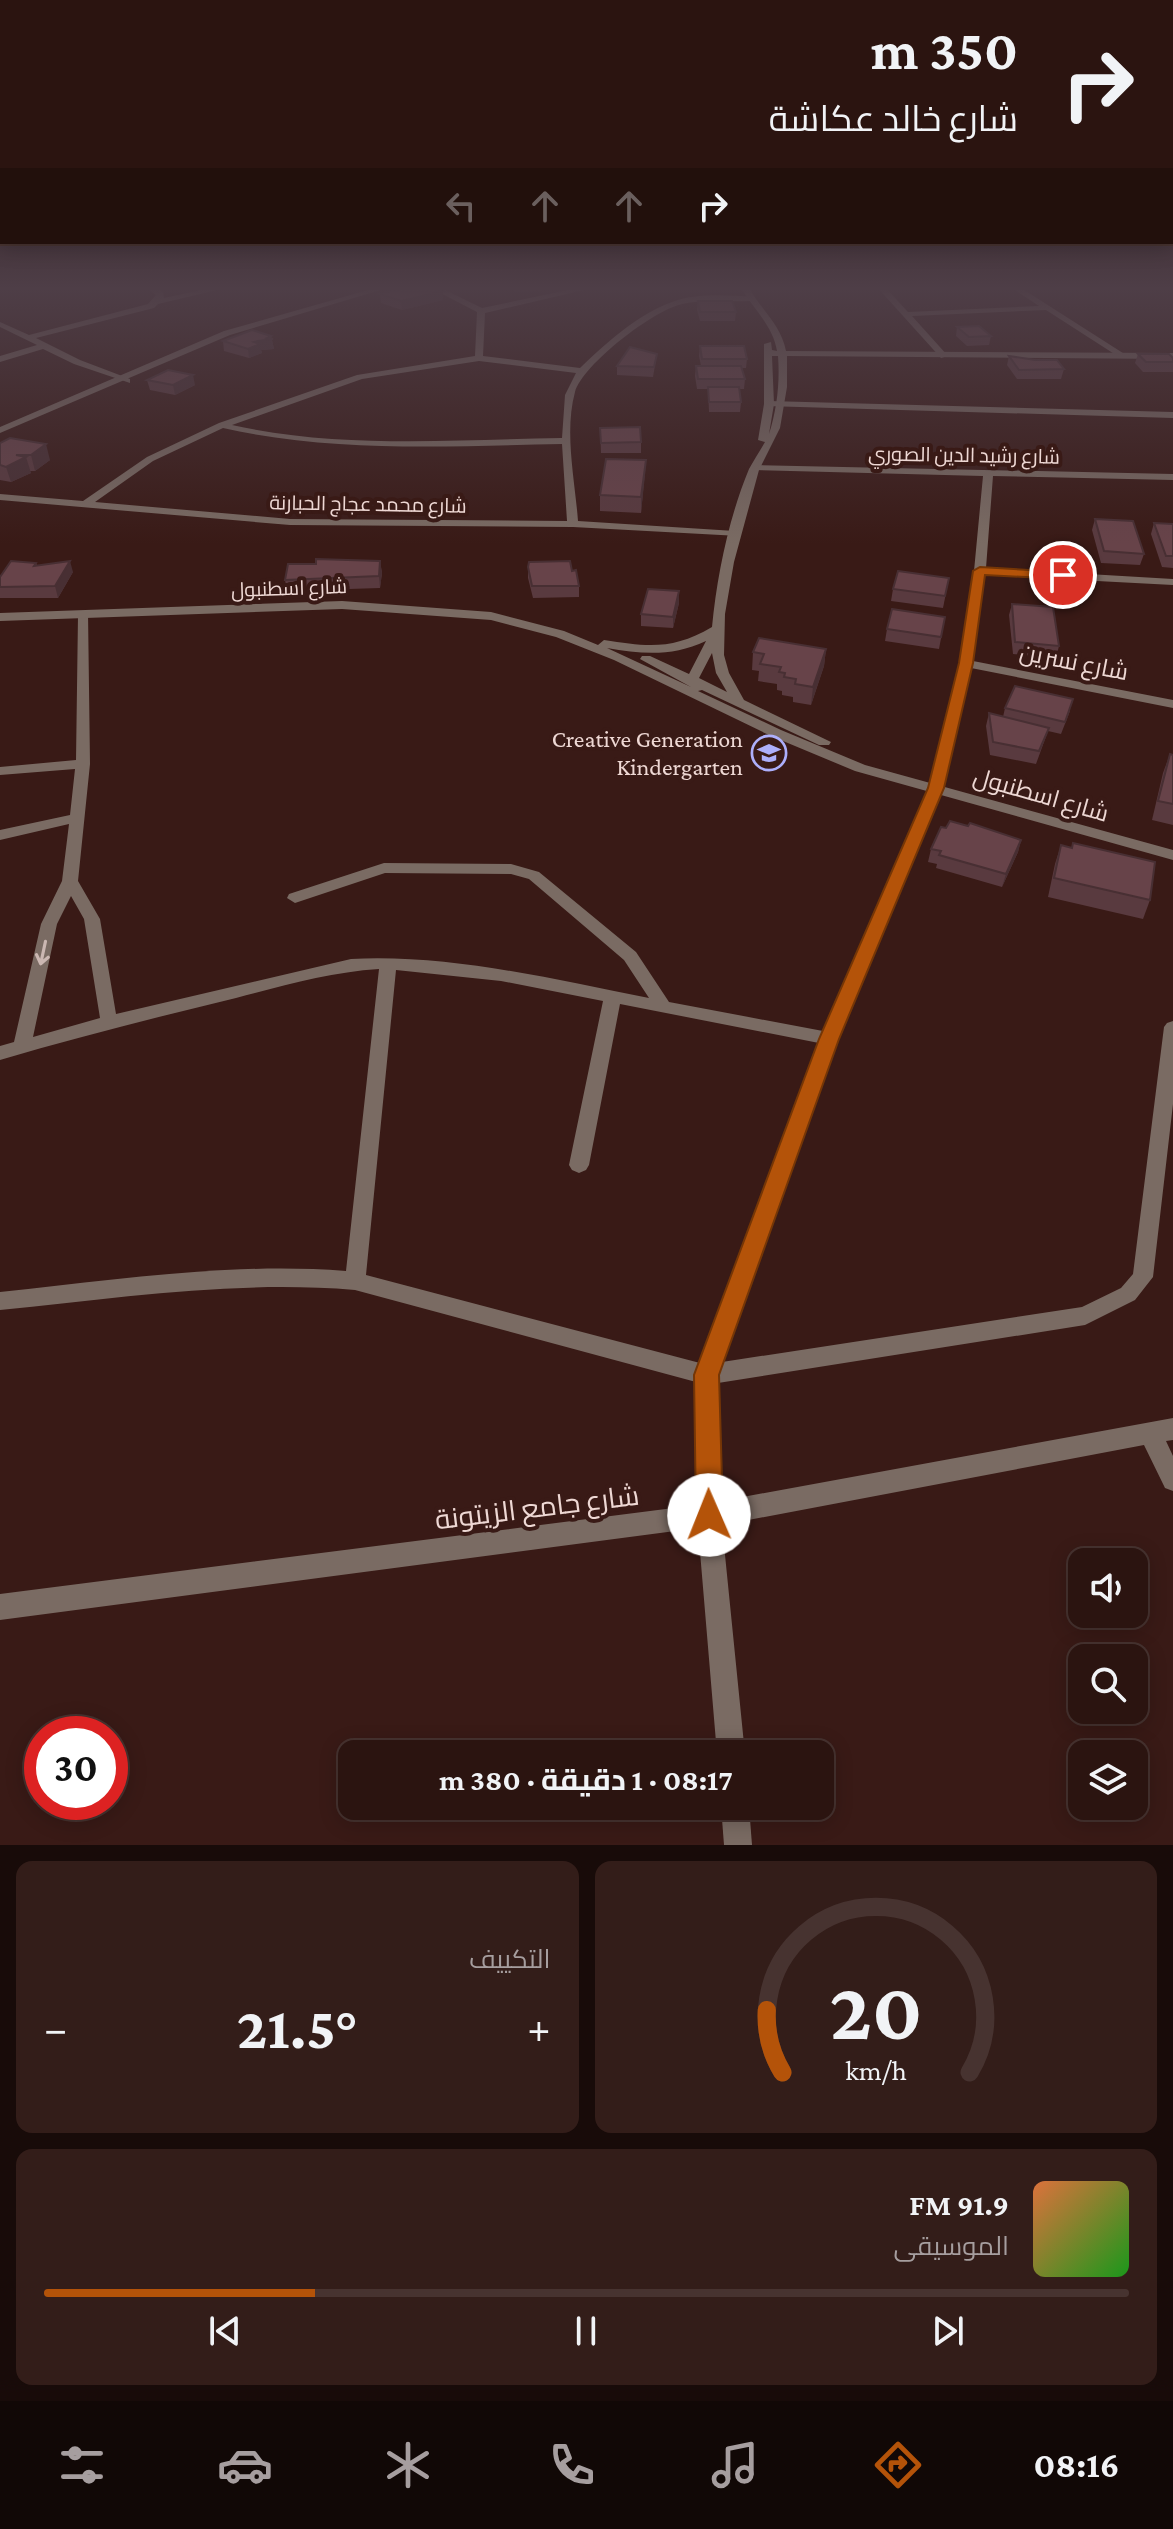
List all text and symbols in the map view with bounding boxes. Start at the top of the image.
text: 350 m [871,19,1018,81]
icon: right [1046,32,1150,136]
text: شارع خالد عكاشة [769,99,1018,139]
icon: left [439,184,483,228]
icon: ahead [523,184,567,228]
icon: ahead [607,184,651,228]
icon: right [691,184,735,228]
street label: شارع رشيد الدين الصوري [868,442,1060,473]
street label: شارع محمد عجاج الحبارنة [269,491,467,520]
pin [1029,541,1097,609]
icon: arrive [1041,553,1085,597]
street label: شارع اسطنبول [231,575,347,604]
street label: شارع نسرين [1017,638,1131,688]
place label: Creative Generation Kindergarten [552,725,743,780]
school or university icon: Creative Generation Kindergarten [750,734,788,772]
street label: شارع اسطنبول [970,762,1112,830]
one-way arrow [35,940,50,966]
position arrow [667,1473,751,1557]
street label: شارع جامع الزيتونة [433,1480,641,1538]
map controls [1068,1548,1148,1820]
button: sound [1068,1548,1148,1628]
button: search [1068,1644,1148,1724]
speed limit sign: 30 [24,1716,128,1820]
button: layers [1068,1740,1148,1820]
text: 08:17 · 1 دقيقة · 380 m [439,1763,733,1796]
text: التكييف [469,1945,551,1974]
text: 20 [829,1964,922,2057]
text: 21.5° [237,1994,358,2061]
text: − [44,2004,67,2052]
text: + [527,2004,551,2052]
text: km/h [845,2054,907,2086]
text: 91.9 FM [909,2188,1009,2221]
text: الموسيقى [894,2232,1009,2261]
icon: previous [203,2309,247,2353]
icon: pause [564,2309,608,2353]
icon: next [926,2309,970,2353]
icon: filters [54,2437,110,2493]
icon: car [217,2437,273,2493]
icon: climate [380,2437,436,2493]
icon: phone [544,2437,600,2493]
icon: music [707,2437,763,2493]
icon: directions [870,2437,926,2493]
text: 08:16 [1033,2445,1119,2485]

